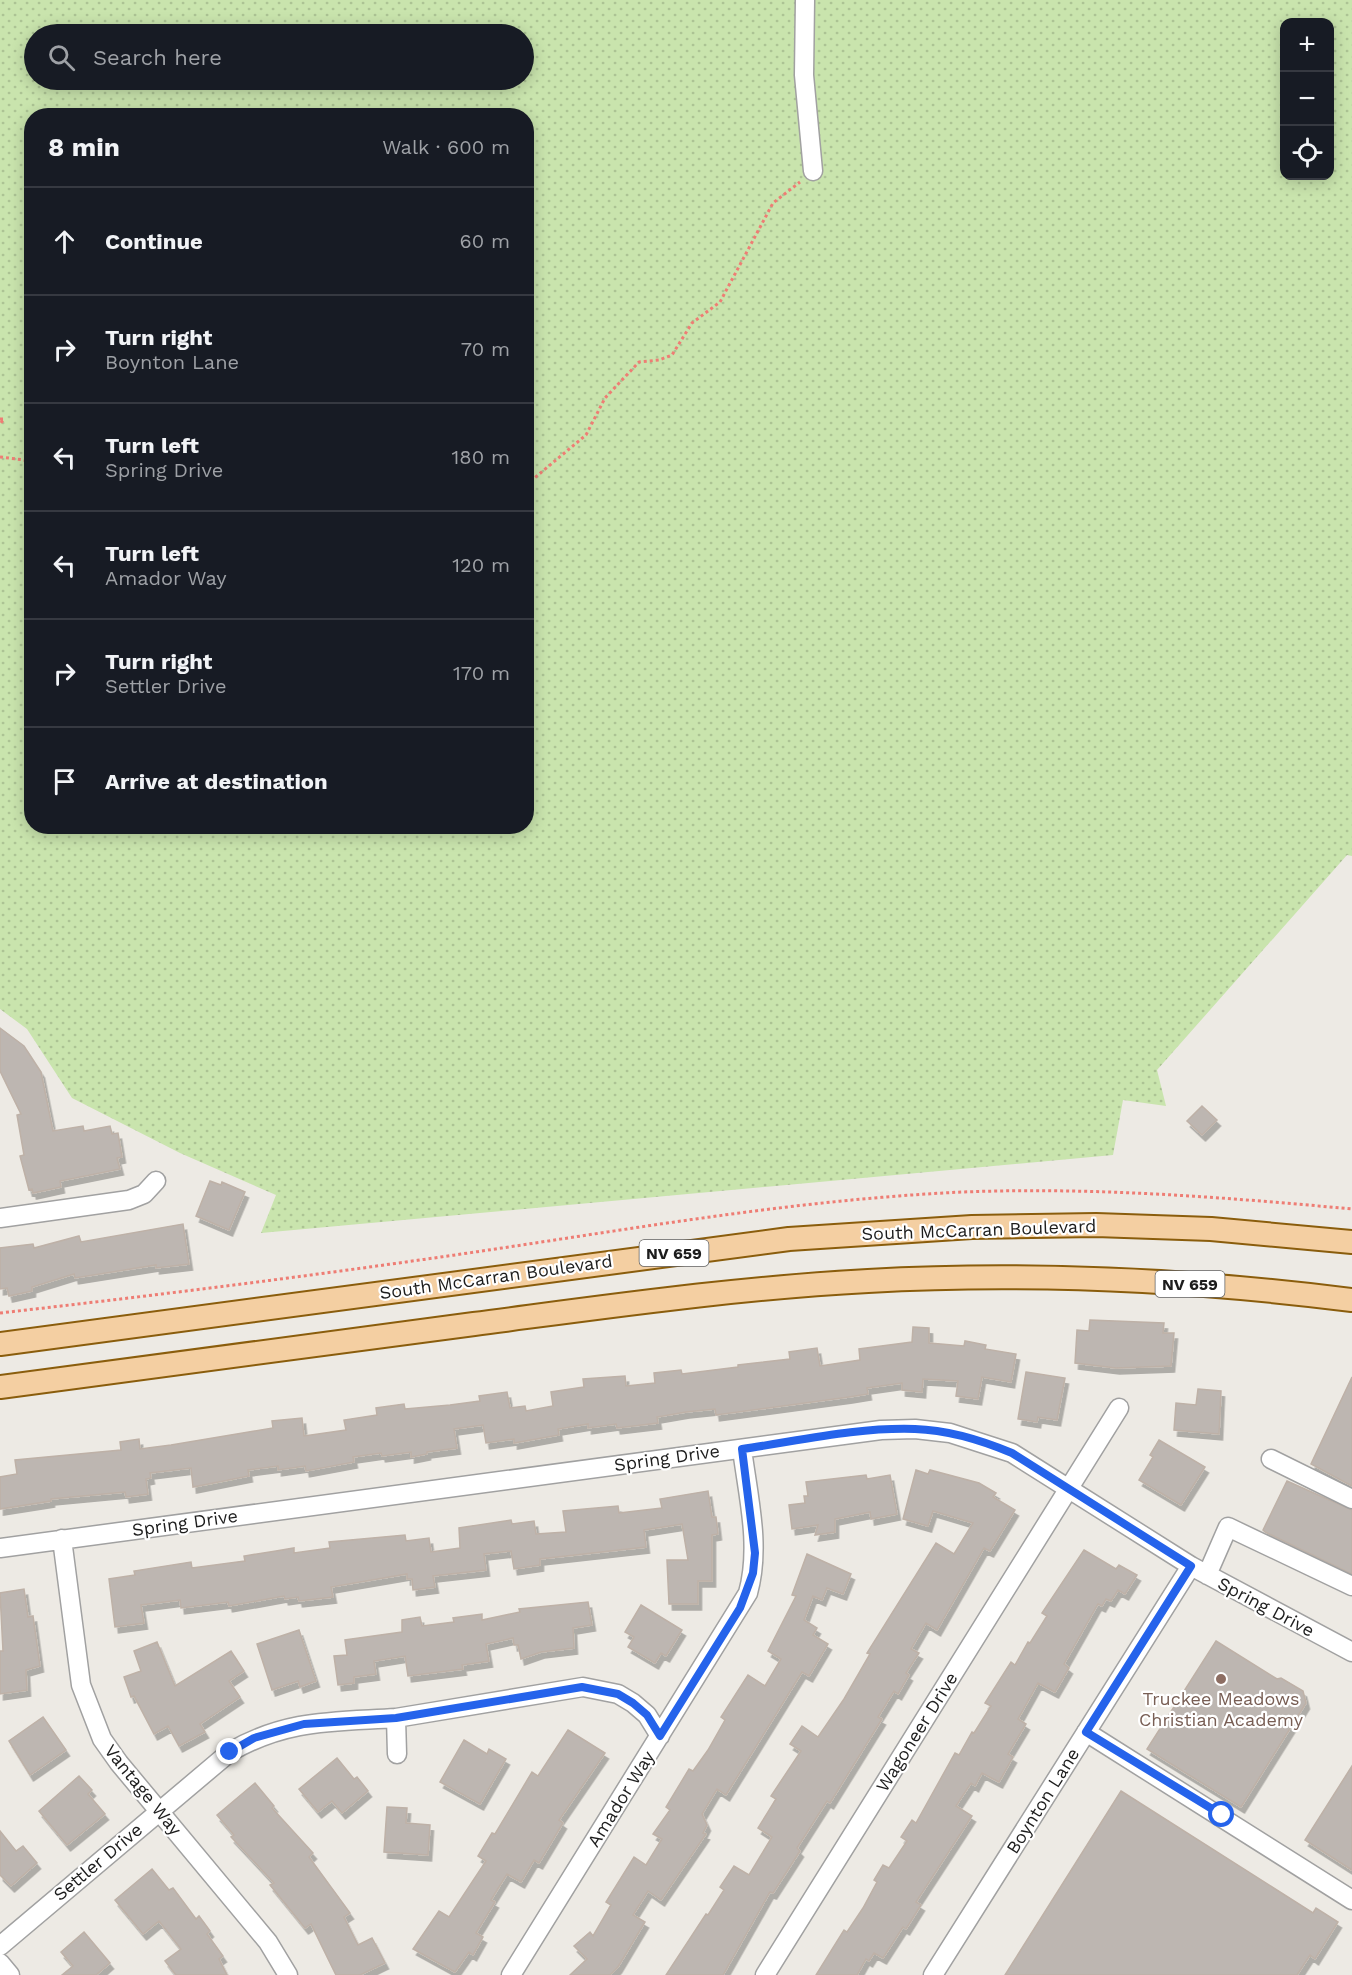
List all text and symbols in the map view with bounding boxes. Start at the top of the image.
map controls [1280,18,1334,180]
button: + [1280,18,1334,72]
search box [24,24,534,90]
icon: search [45,41,78,74]
text: Search here [93,45,222,70]
button: − [1280,72,1334,126]
button: locate [1280,126,1334,180]
text: 8 min [48,132,120,162]
text: Walk · 600 m [382,135,510,159]
icon: ahead [48,225,81,258]
text: Continue [105,229,203,254]
text: 60 m [460,229,510,253]
text: Turn right [105,325,212,350]
icon: right [48,333,81,366]
text: 70 m [461,337,510,361]
text: Boynton Lane [105,350,239,374]
text: Turn left [105,433,199,458]
icon: left [48,441,81,474]
text: 180 m [452,445,510,469]
text: Spring Drive [105,458,223,482]
text: Turn left [105,541,199,566]
icon: left [48,549,81,582]
text: 120 m [452,553,510,577]
text: Amador Way [105,566,227,590]
text: Turn right [105,649,212,674]
icon: right [48,657,81,690]
text: 170 m [453,661,510,685]
text: Settler Drive [105,674,226,698]
icon: arrive [48,765,81,798]
text: Arrive at destination [105,769,328,794]
street label: South McCarran Boulevard [861,1215,1097,1244]
road number: NV 659 [640,1240,708,1266]
street label: South McCarran Boulevard [378,1250,614,1303]
road number: NV 659 [1156,1271,1224,1297]
street label: Spring Drive [613,1440,721,1475]
street label: Spring Drive [131,1505,239,1540]
street label: Spring Drive [1214,1572,1318,1641]
street label: Wagoneer Drive [871,1668,962,1795]
marker: Truckee Meadows Christian Academy [1214,1672,1228,1686]
place label: Truckee Meadows Christian Academy [1139,1688,1304,1730]
route end [216,1738,242,1764]
street label: Vantage Way [100,1740,187,1840]
street label: Boynton Lane [1002,1744,1083,1857]
street label: Amador Way [583,1746,659,1851]
route start [1208,1801,1234,1827]
street label: Settler Drive [49,1818,146,1905]

